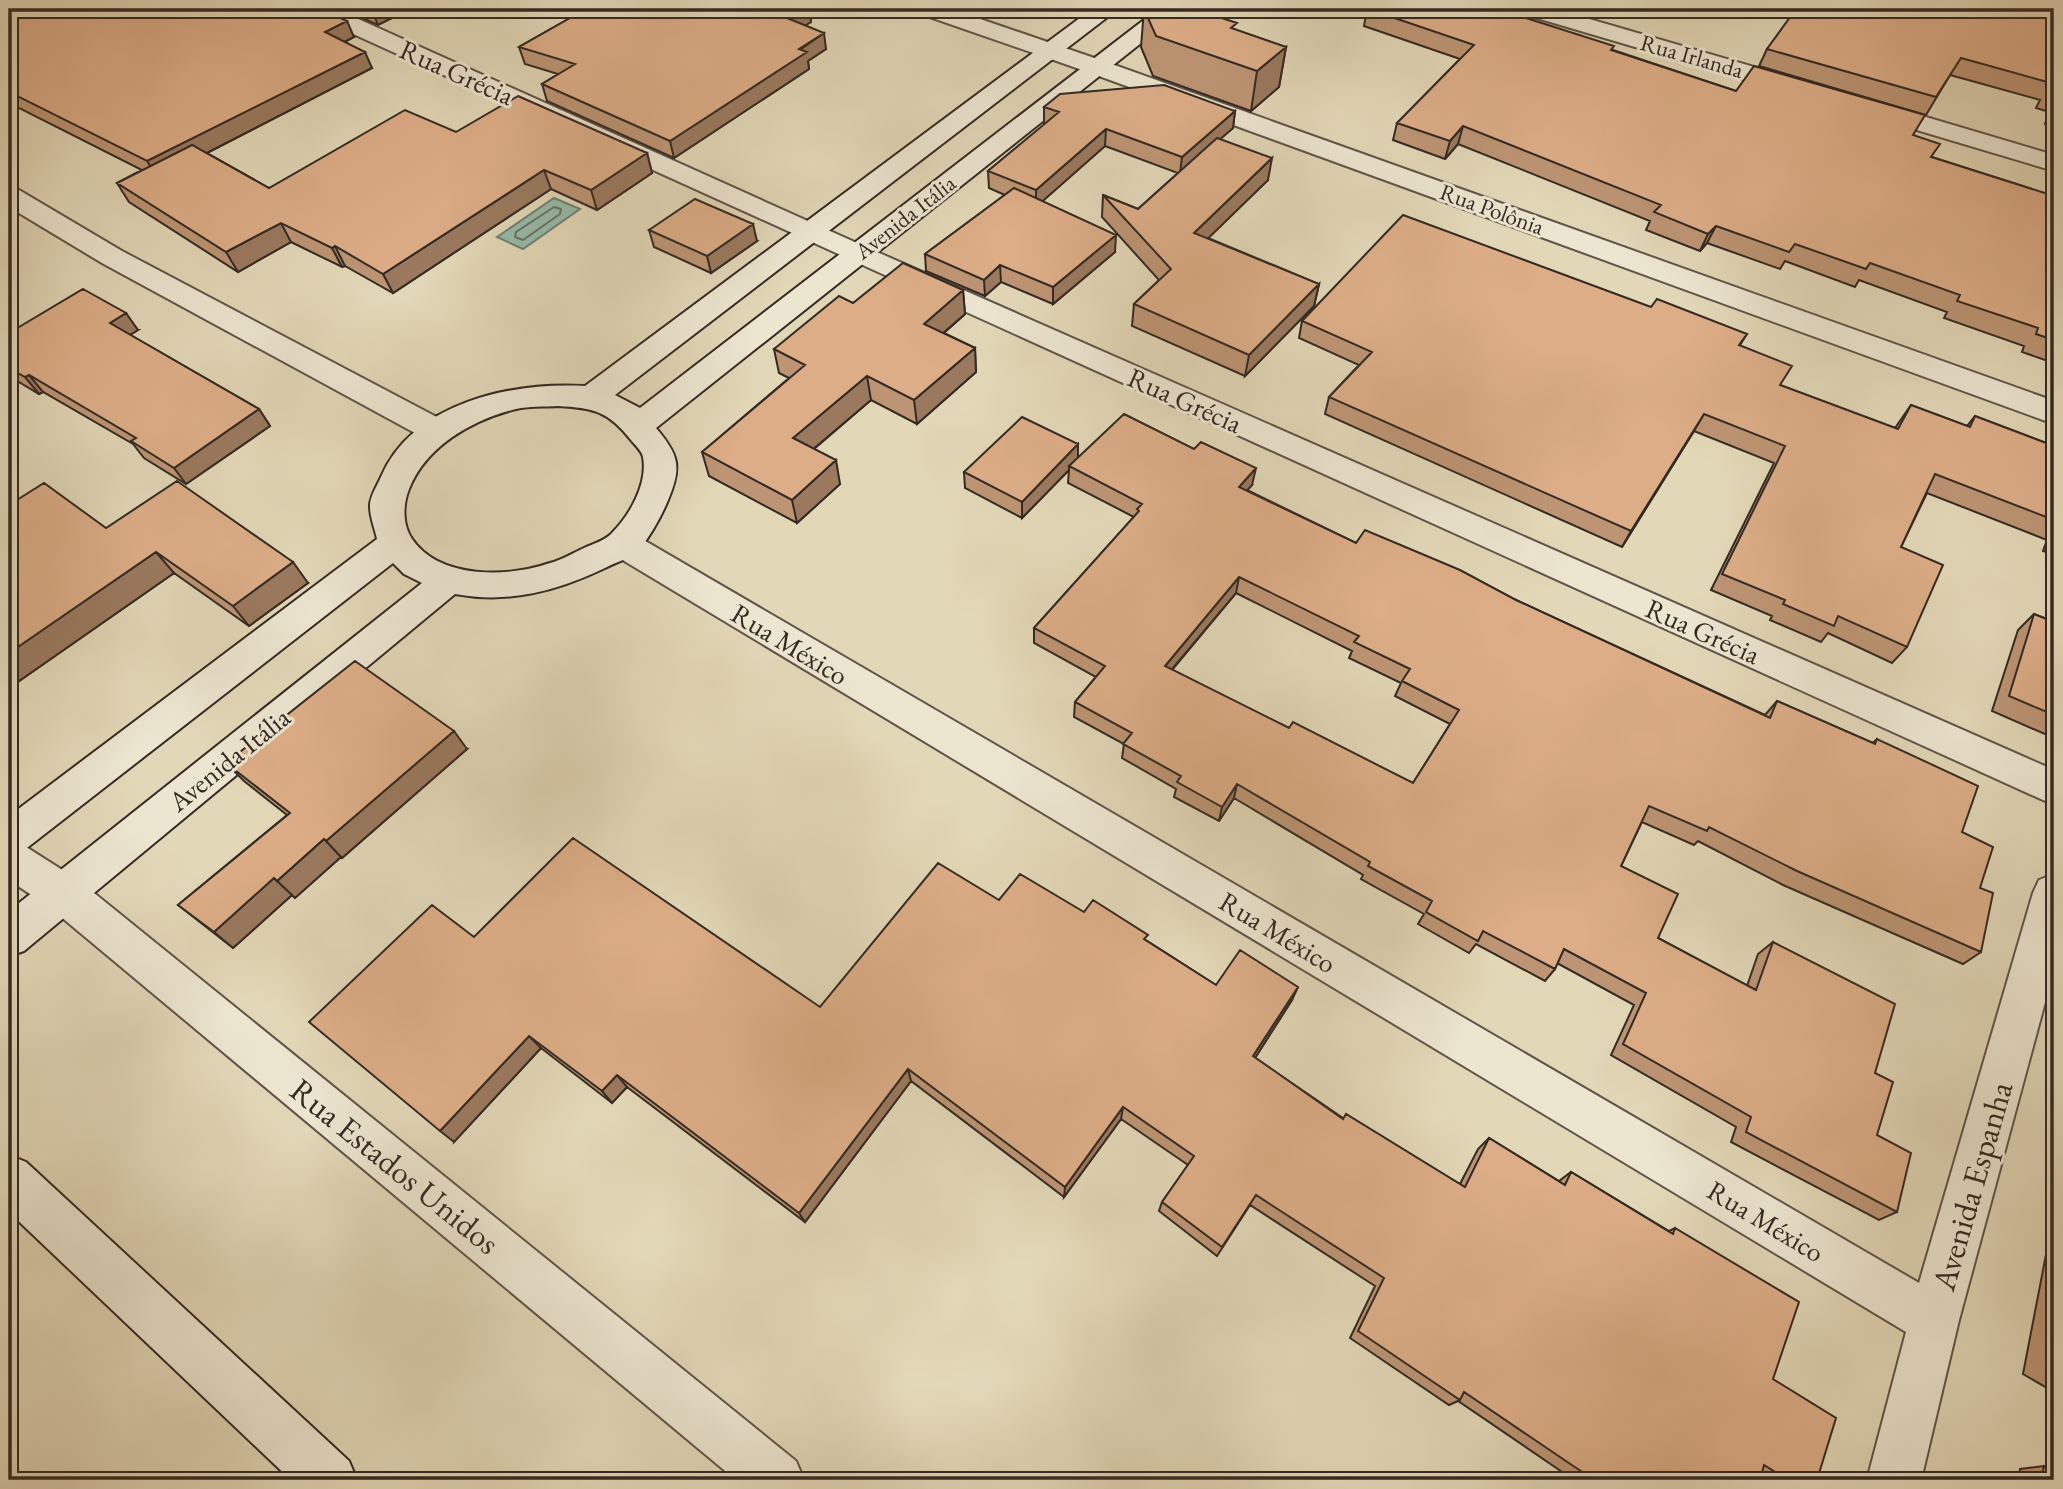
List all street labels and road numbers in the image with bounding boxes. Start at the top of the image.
street label: Rua Irlanda [1637,27,1748,85]
street label: Rua Grécia [394,31,520,113]
street label: Avenida Itália [847,168,962,267]
street label: Rua Polônia [1436,176,1549,242]
street label: Rua Grécia [1122,359,1248,441]
street label: Rua Grécia [1640,590,1766,672]
street label: Rua México [725,595,855,693]
street label: Avenida Itália [160,698,298,820]
street label: Rua México [1213,883,1343,981]
street label: Rua Estados Unidos [281,1068,509,1264]
street label: Avenida Espanha [1921,1076,2023,1296]
street label: Rua México [1701,1172,1831,1270]

